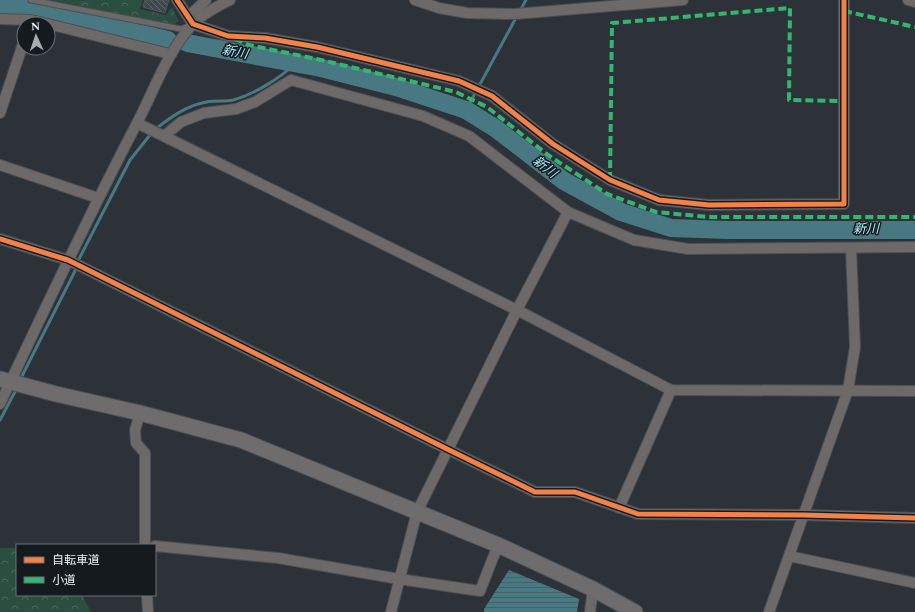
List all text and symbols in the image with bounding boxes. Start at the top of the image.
north arrow [16,16,56,56]
text: N [31,18,40,35]
water label: 新川 [220,40,252,65]
water label: 新川 [529,151,563,184]
water label: 新川 [853,219,881,239]
legend [16,544,156,596]
text: 自転車道 [52,551,100,570]
text: 小道 [52,571,76,590]

